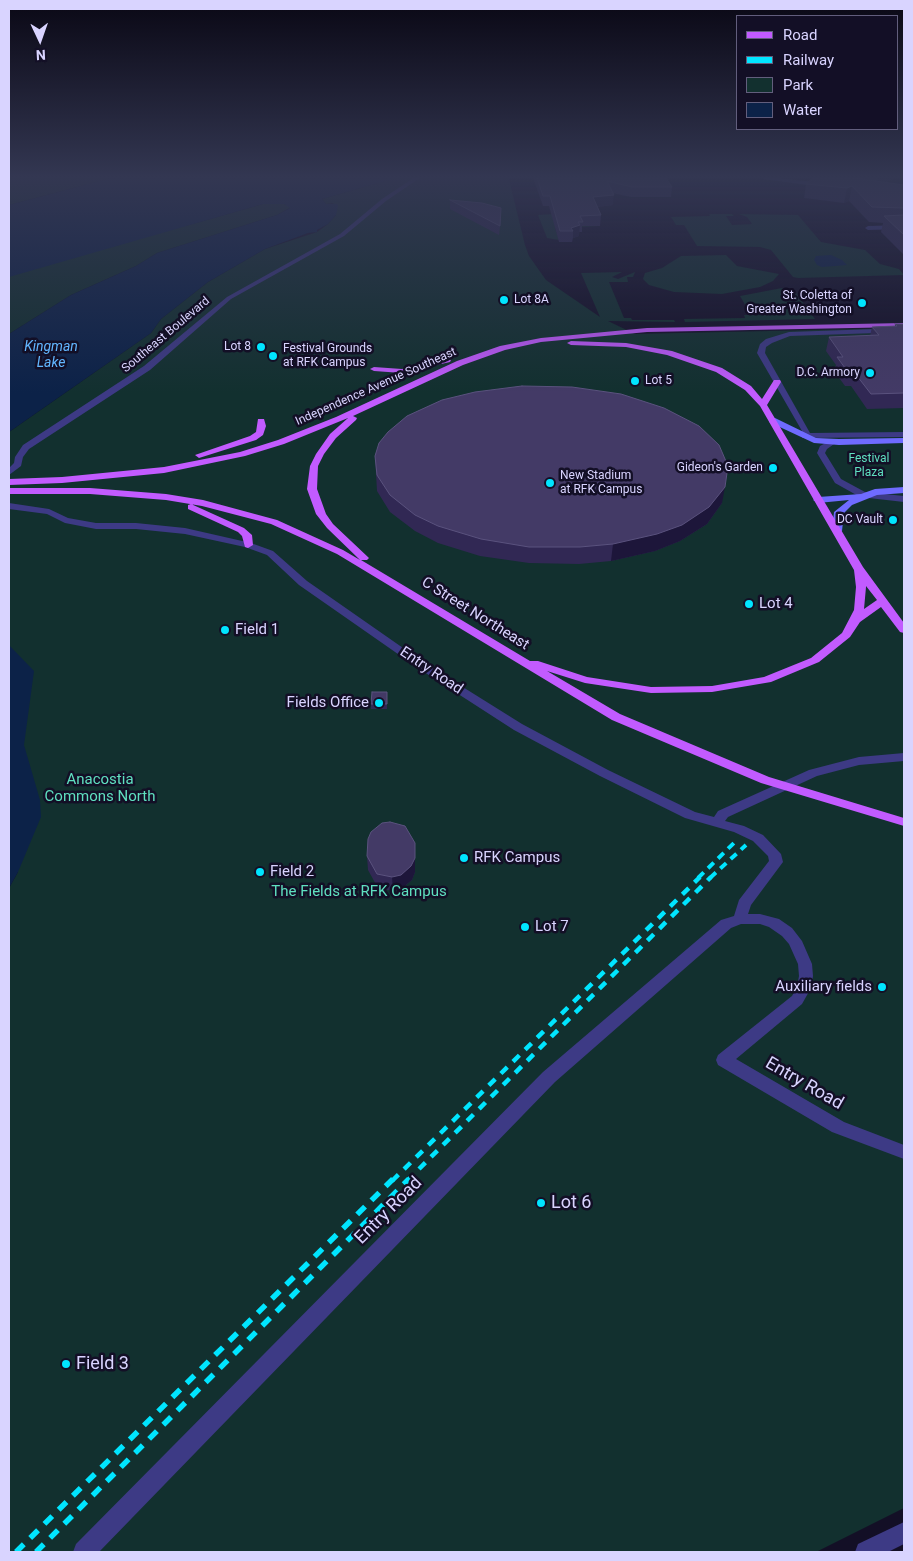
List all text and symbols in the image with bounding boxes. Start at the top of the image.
north arrow [15,15,65,65]
legend [736,15,898,130]
text: Road [783,26,817,44]
text: N [35,47,46,63]
text: Railway [783,51,834,69]
text: Park [783,76,813,94]
text: Water [783,101,822,119]
place label: St. Coletta of Greater Washington [746,289,852,317]
place label: Lot 8A [514,293,549,307]
street label: Southeast Boulevard [119,294,213,376]
marker: Lot 8A [498,294,510,306]
marker: St. Coletta of Greater Washington [856,297,868,309]
water label: Kingman Lake [24,339,78,372]
place label: Lot 8 [224,340,251,354]
marker: Lot 8 [255,341,267,353]
place label: Festival Grounds at RFK Campus [283,342,372,370]
street label: Independence Avenue Southeast [293,345,459,429]
marker: Festival Grounds at RFK Campus [267,350,279,362]
place label: D.C. Armory [796,366,860,380]
marker: D.C. Armory [864,367,876,379]
place label: Lot 5 [645,374,672,388]
marker: Lot 5 [629,375,641,387]
park label: Festival Plaza [848,452,890,480]
place label: Gideon's Garden [677,461,763,475]
marker: Gideon's Garden [767,462,779,474]
place label: New Stadium at RFK Campus [560,469,642,497]
marker: New Stadium at RFK Campus [544,477,556,489]
place label: DC Vault [837,513,883,527]
marker: DC Vault [887,514,899,526]
street label: C Street Northeast [418,574,532,654]
place label: Lot 4 [759,595,793,613]
marker: Lot 4 [743,598,755,610]
place label: Field 1 [235,621,279,639]
marker: Field 1 [219,624,231,636]
street label: Entry Road [396,643,466,699]
place label: Fields Office [287,694,369,712]
marker: Fields Office [373,697,385,709]
park label: Anacostia Commons North [45,771,155,806]
place label: RFK Campus [474,849,560,867]
marker: RFK Campus [458,852,470,864]
place label: Field 2 [270,863,314,881]
marker: Field 2 [254,866,266,878]
park label: The Fields at RFK Campus [271,883,447,901]
place label: Lot 7 [535,918,569,936]
marker: Lot 7 [519,921,531,933]
place label: Auxiliary fields [775,978,872,996]
marker: Auxiliary fields [876,981,888,993]
street label: Entry Road [761,1053,847,1115]
street label: Entry Road [351,1173,427,1249]
place label: Lot 6 [551,1192,591,1214]
marker: Lot 6 [535,1197,547,1209]
place label: Field 3 [76,1353,129,1375]
marker: Field 3 [60,1358,72,1370]

